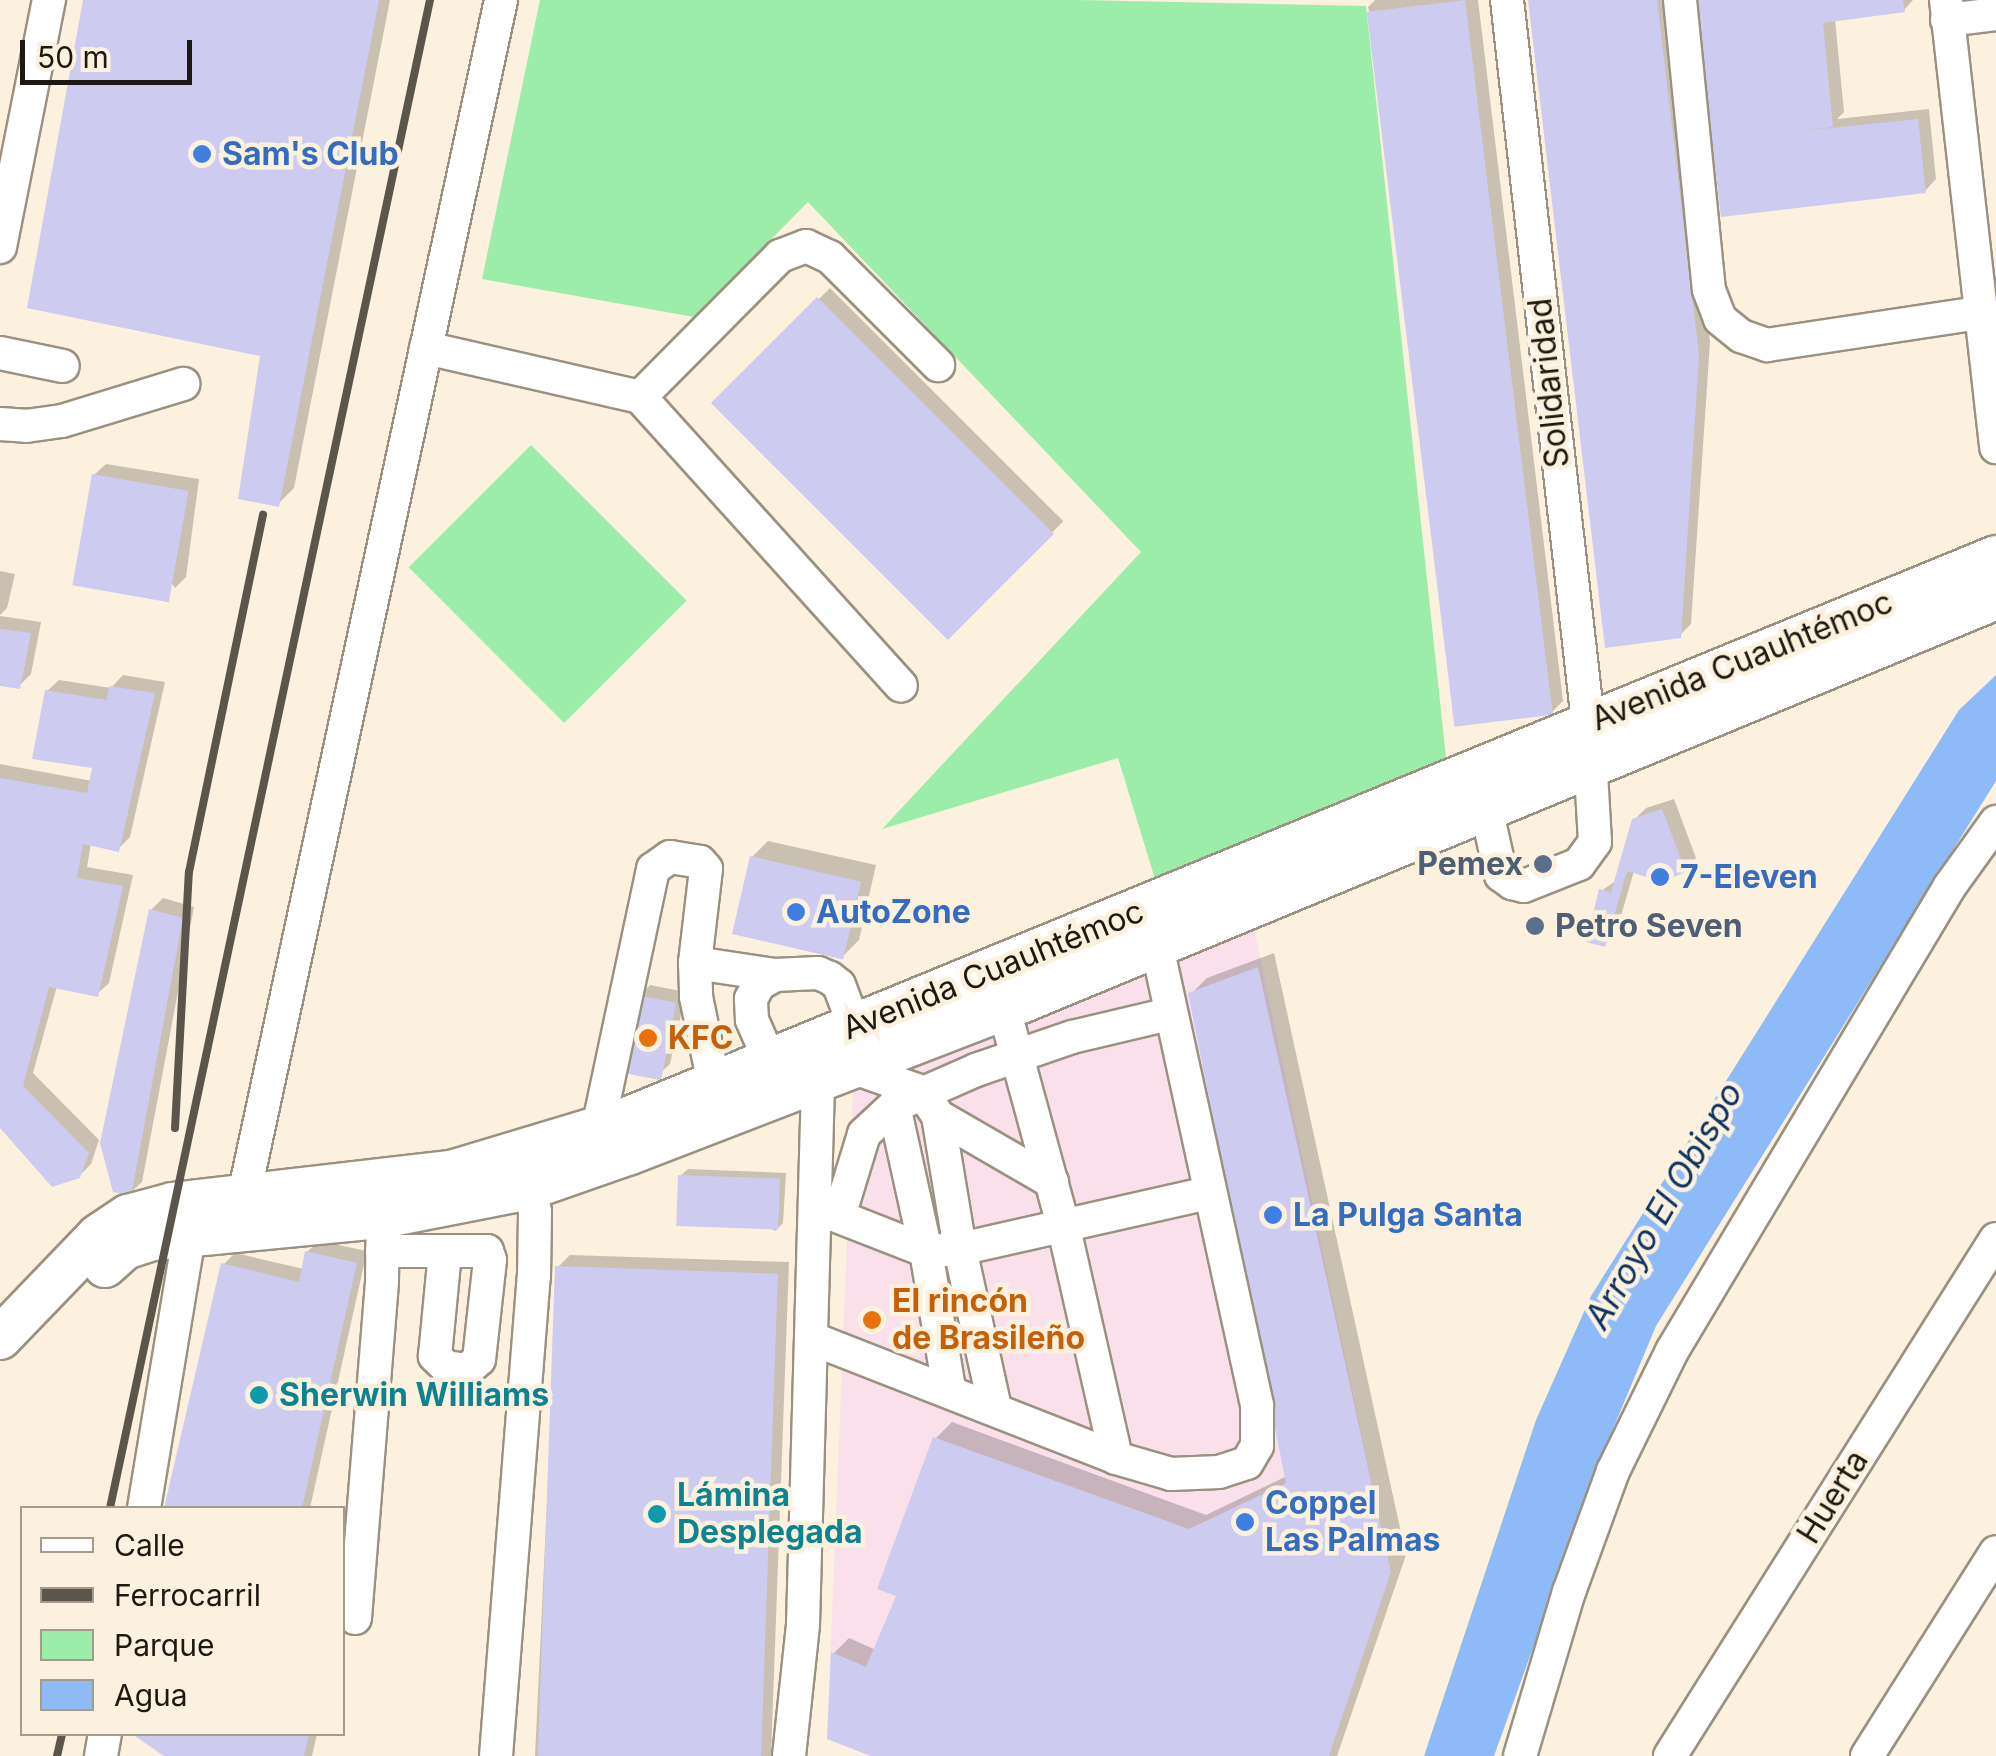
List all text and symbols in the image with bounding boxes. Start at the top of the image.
scale bar [25,20,198,82]
text: 50 m [37,39,109,75]
place label: Sam's Club [222,135,399,173]
marker: Sam's Club [191,143,213,165]
street label: Solidaridad [1521,296,1577,470]
street label: Avenida Cuauhtémoc [1586,583,1898,739]
place label: Pemex [1417,845,1523,883]
marker: Pemex [1532,853,1554,875]
place label: 7-Eleven [1680,858,1818,896]
marker: 7-Eleven [1649,866,1671,888]
street label: Avenida Cuauhtémoc [837,892,1149,1048]
place label: AutoZone [816,893,971,931]
marker: AutoZone [785,901,807,923]
place label: Petro Seven [1555,907,1743,945]
marker: Petro Seven [1524,915,1546,937]
place label: KFC [668,1019,733,1057]
marker: KFC [637,1027,659,1049]
water label: Arroyo El Obispo [1575,1074,1751,1336]
place label: La Pulga Santa [1293,1196,1523,1234]
marker: La Pulga Santa [1262,1204,1284,1226]
place label: El rincón de Brasileño [892,1283,1085,1358]
marker: El rincón de Brasileño [861,1309,883,1331]
place label: Sherwin Williams [279,1376,549,1414]
marker: Sherwin Williams [248,1384,270,1406]
street label: Huerta [1790,1443,1876,1551]
place label: Lámina Desplegada [677,1477,863,1552]
place label: Coppel Las Palmas [1265,1485,1440,1560]
marker: Lámina Desplegada [646,1503,668,1525]
legend [20,1506,345,1736]
marker: Coppel Las Palmas [1234,1511,1256,1533]
text: Calle [114,1527,185,1563]
text: Ferrocarril [114,1577,261,1613]
text: Parque [114,1627,214,1663]
text: Agua [114,1677,188,1713]

